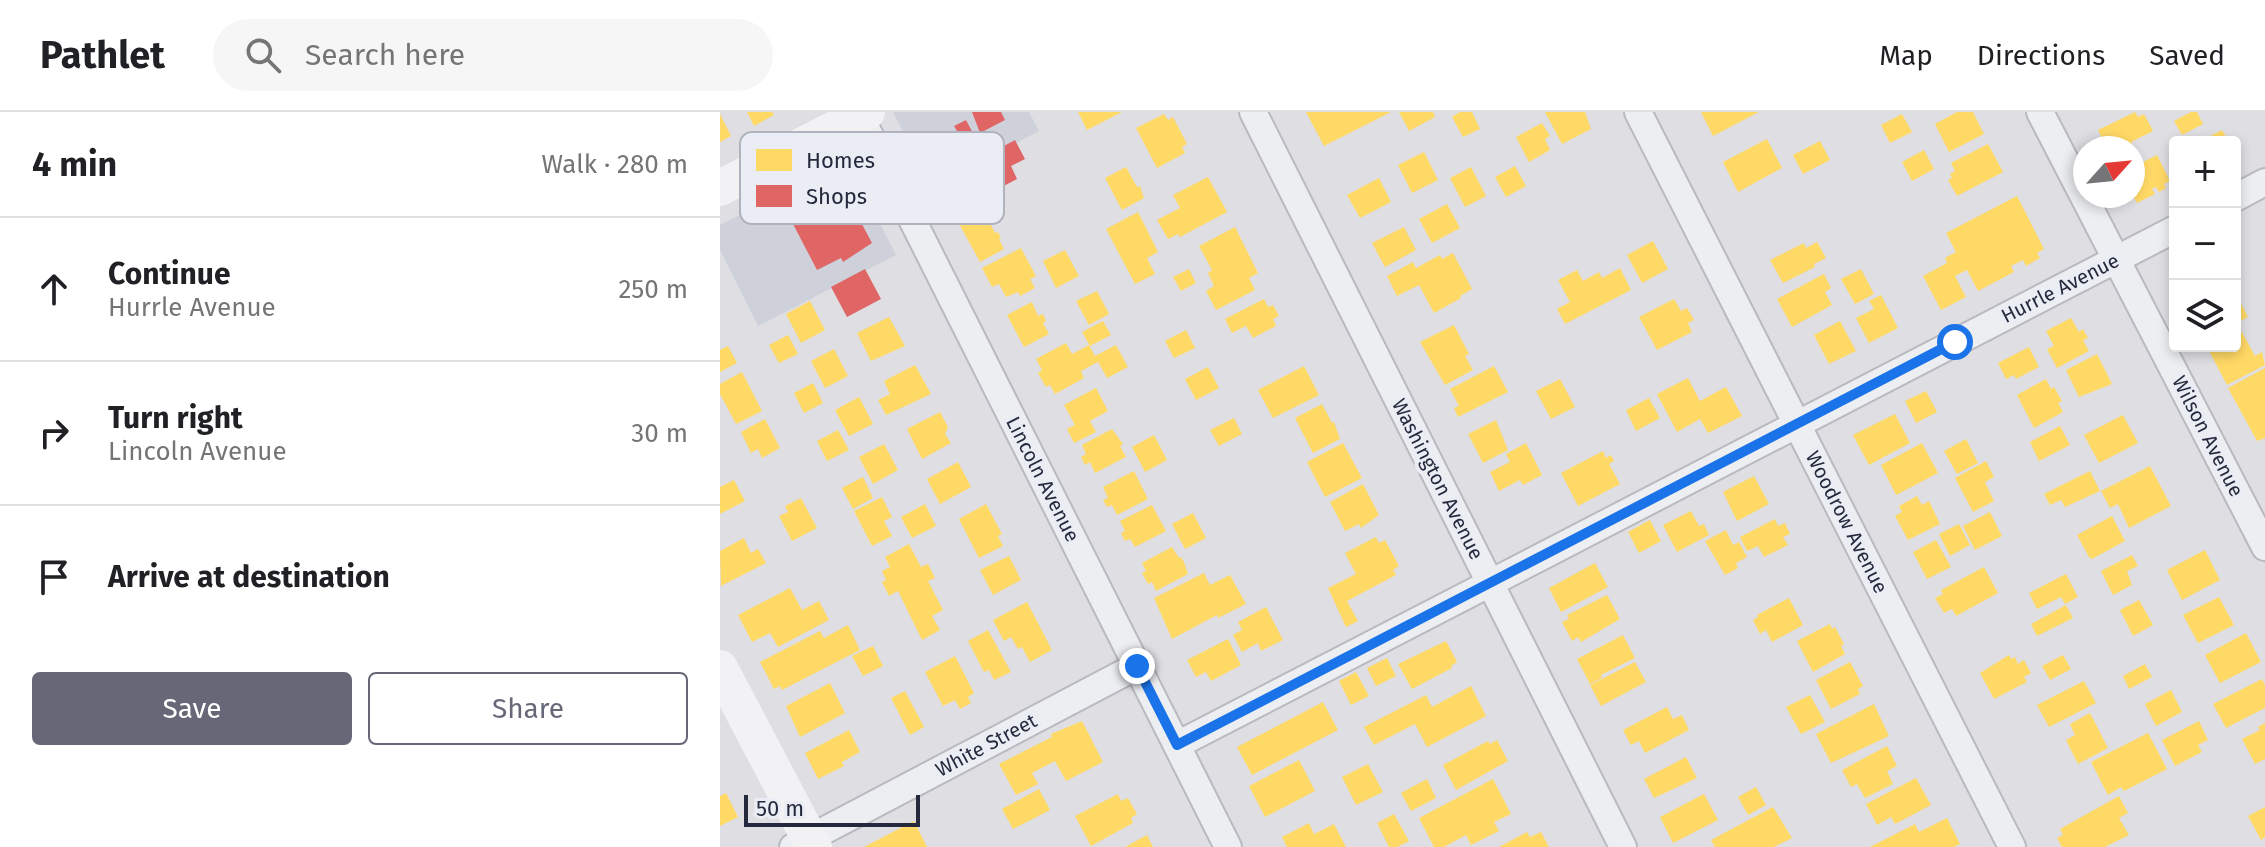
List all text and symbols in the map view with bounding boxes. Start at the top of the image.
search box [213,19,773,91]
text: Pathlet [40,32,165,78]
icon: search [241,33,285,77]
text: Search here [305,37,465,73]
text: Map [1879,39,1933,72]
text: Directions [1977,39,2105,72]
text: Saved [2149,39,2225,72]
legend [740,132,1004,224]
north arrow [2073,136,2145,208]
map controls [2169,136,2241,352]
button: + [2169,136,2241,208]
text: 4 min [32,144,117,185]
text: Homes [806,147,875,174]
text: Walk · 280 m [542,149,688,180]
text: Shops [806,183,867,210]
button: − [2169,208,2241,280]
street label: Hurrle Avenue [1997,248,2123,328]
text: Continue [108,256,231,292]
icon: ahead [32,267,76,311]
text: 250 m [618,274,688,305]
button: layers [2169,280,2241,352]
text: Hurrle Avenue [108,292,276,323]
route start [1937,324,1973,360]
street label: Wilson Avenue [2167,372,2249,500]
street label: Washington Avenue [1387,395,1489,563]
text: Turn right [108,400,243,436]
icon: right [32,411,76,455]
street label: Lincoln Avenue [1001,412,1085,546]
text: 30 m [631,418,688,449]
text: Lincoln Avenue [108,436,287,467]
street label: Woodrow Avenue [1801,447,1893,597]
icon: arrive [32,555,76,599]
text: Arrive at destination [108,559,390,595]
route end [1119,648,1155,684]
button: Save [32,672,352,745]
button: Share [368,672,688,745]
street label: White Street [931,708,1041,782]
scale bar [744,791,920,827]
text: 50 m [756,795,804,822]

